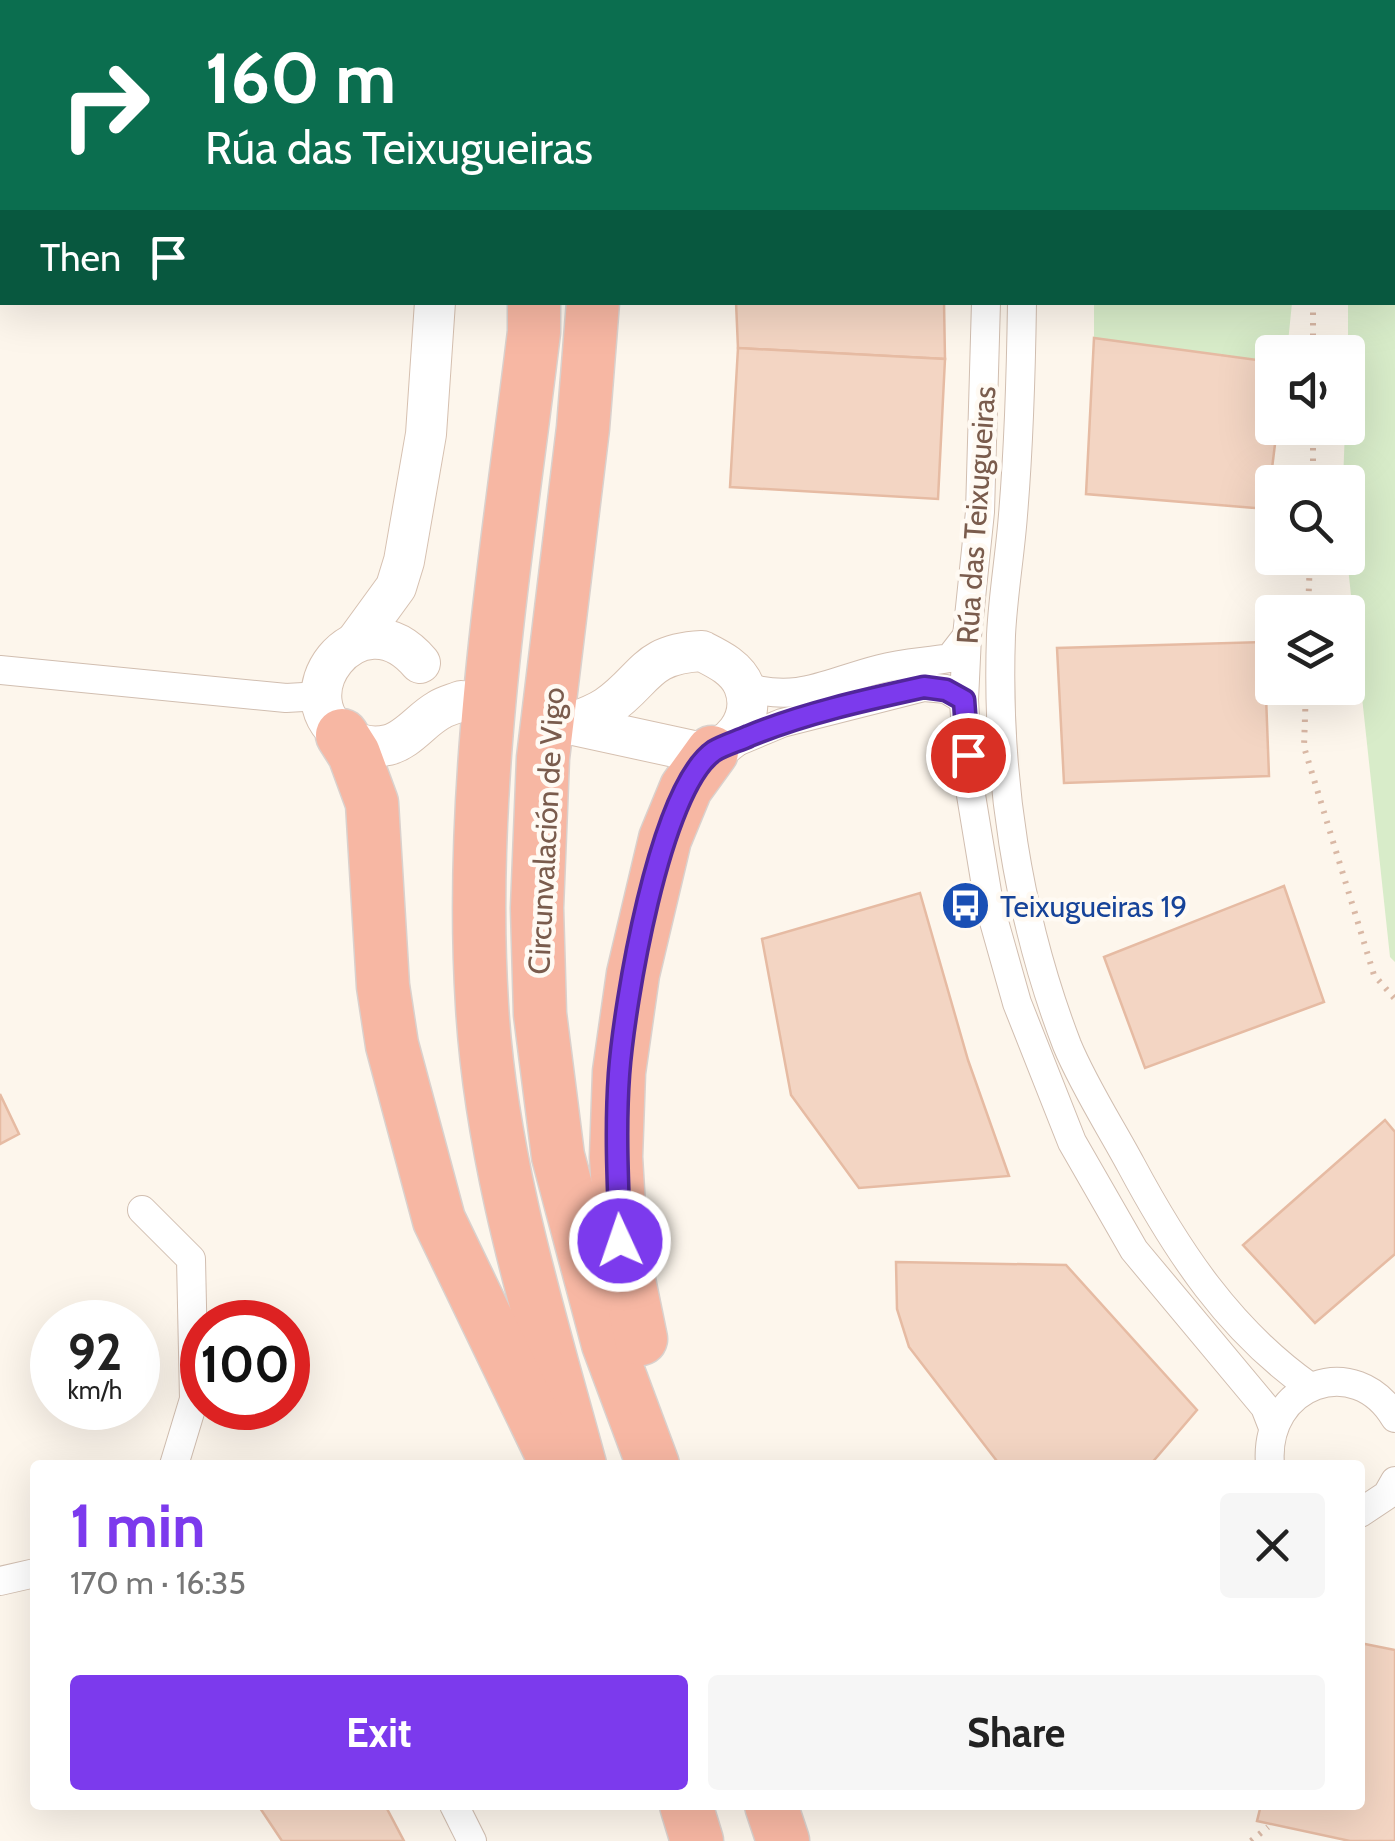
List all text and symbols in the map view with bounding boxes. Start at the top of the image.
text: 160 m [205,35,396,121]
icon: right [40,40,170,170]
text: Rúa das Teixugueiras [205,121,593,175]
icon: arrive [141,230,196,285]
text: Then [40,234,121,281]
map controls [1255,335,1365,705]
button: sound [1255,335,1365,445]
street label: Rúa das Teixugueiras [949,385,1003,645]
button: search [1255,465,1365,575]
button: layers [1255,595,1365,705]
street label: Circunvalación de Vigo [520,687,572,975]
pin [926,713,1011,798]
icon: arrive [941,728,996,783]
bus stop icon: Teixugueiras 19 [939,880,991,932]
place label: Teixugueiras 19 [1000,888,1187,925]
position arrow [568,1189,672,1293]
speed limit sign: 100 [180,1300,310,1430]
text: 92 [68,1322,122,1383]
text: km/h [68,1375,122,1405]
text: 1 min [70,1489,205,1562]
button: close [1220,1493,1325,1598]
text: 170 m · 16:35 [70,1563,246,1602]
button: Exit [70,1675,688,1790]
button: Share [708,1675,1325,1790]

